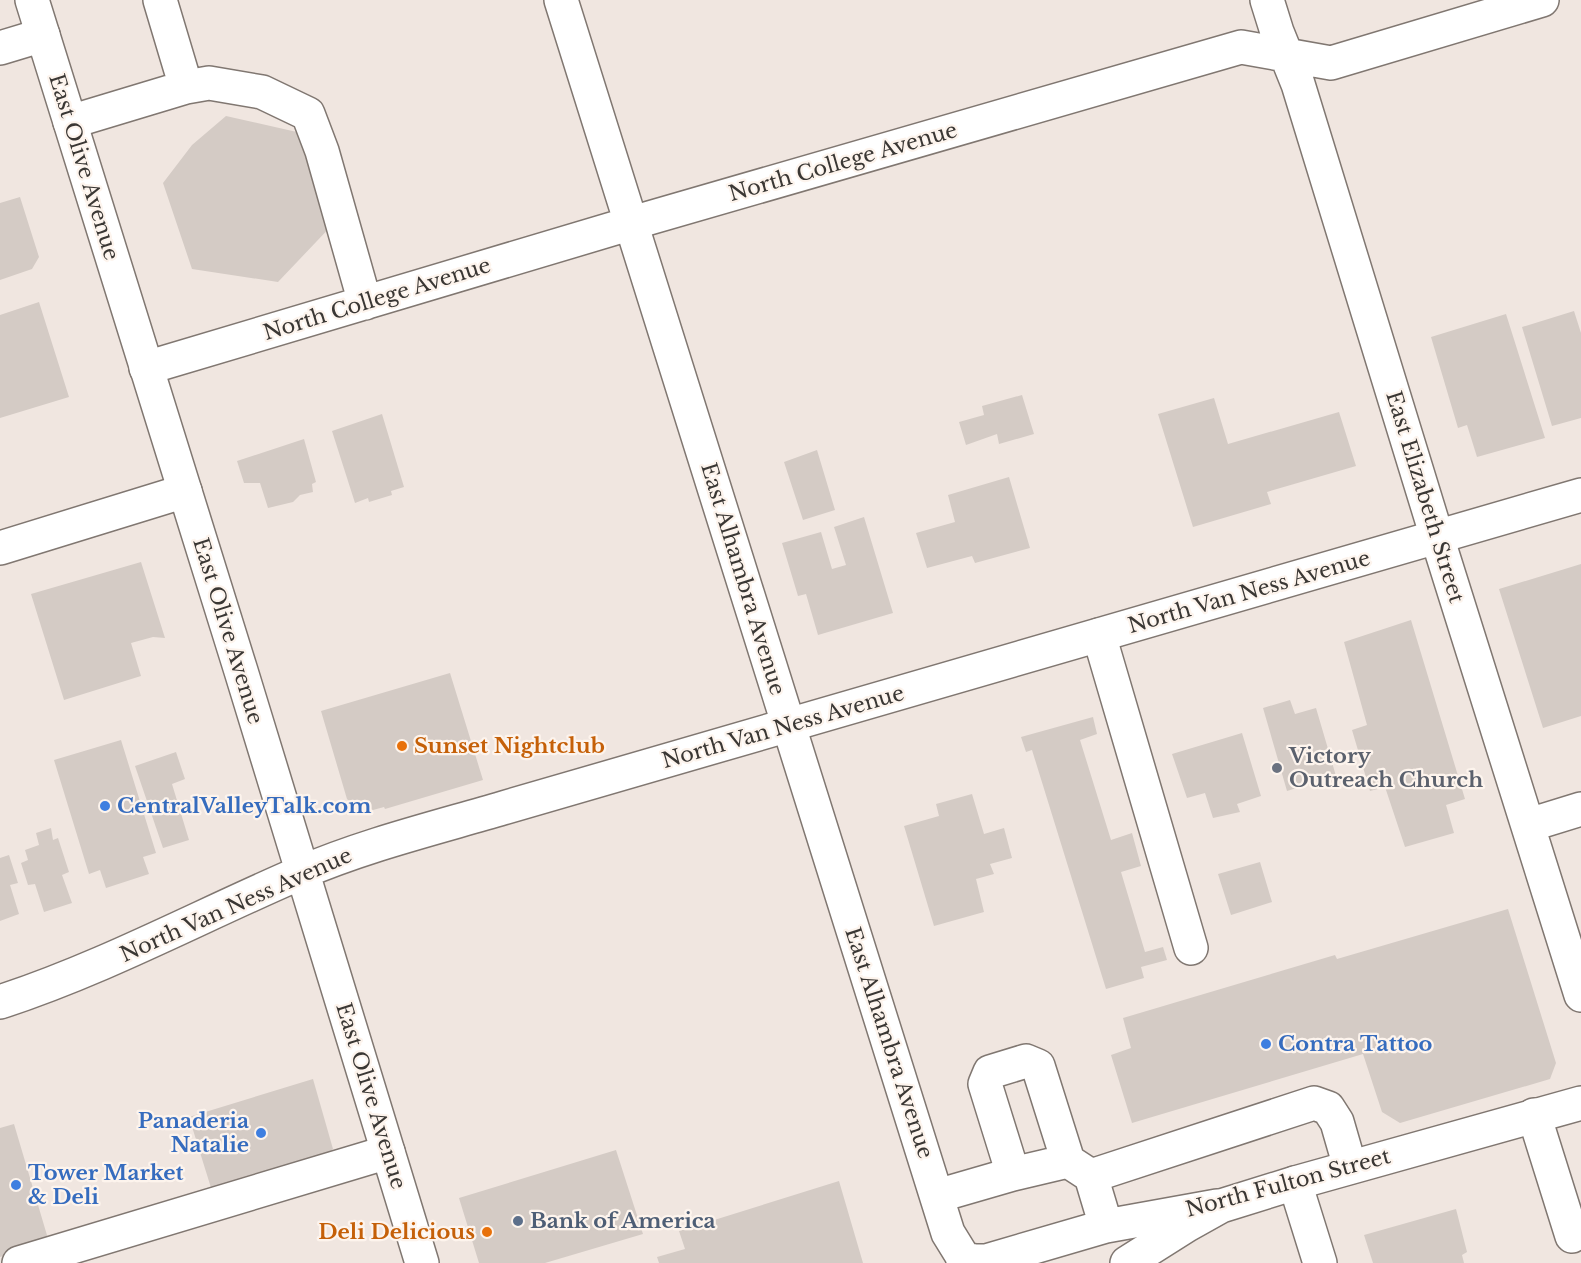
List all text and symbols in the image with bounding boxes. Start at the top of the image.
street label: East Olive Avenue [43,71,125,263]
street label: North College Avenue [726,117,960,207]
street label: North College Avenue [260,252,494,346]
street label: East Elizabeth Street [1380,388,1470,606]
street label: East Alhambra Avenue [695,460,791,698]
street label: East Olive Avenue [187,535,269,727]
street label: North Van Ness Avenue [1125,545,1373,639]
street label: North Van Ness Avenue [659,680,907,774]
place label: Sunset Nightclub [414,733,605,759]
marker: Sunset Nightclub [395,739,409,753]
place label: Victory Outreach Church [1288,743,1483,793]
marker: Victory Outreach Church [1270,761,1284,775]
place label: CentralValleyTalk.com [117,793,371,819]
marker: CentralValleyTalk.com [98,799,112,813]
street label: North Van Ness Avenue [116,842,356,968]
street label: East Alhambra Avenue [839,924,939,1162]
street label: East Olive Avenue [330,1000,412,1192]
place label: Contra Tattoo [1278,1031,1433,1057]
marker: Contra Tattoo [1259,1037,1273,1051]
place label: Panaderia Natalie [138,1108,249,1158]
marker: Panaderia Natalie [254,1126,268,1140]
street label: North Fulton Street [1183,1143,1393,1223]
place label: Tower Market & Deli [28,1160,184,1210]
marker: Tower Market & Deli [9,1178,23,1192]
place label: Bank of America [530,1208,716,1234]
marker: Bank of America [511,1214,525,1228]
place label: Deli Delicious [318,1219,475,1245]
marker: Deli Delicious [480,1225,494,1239]

